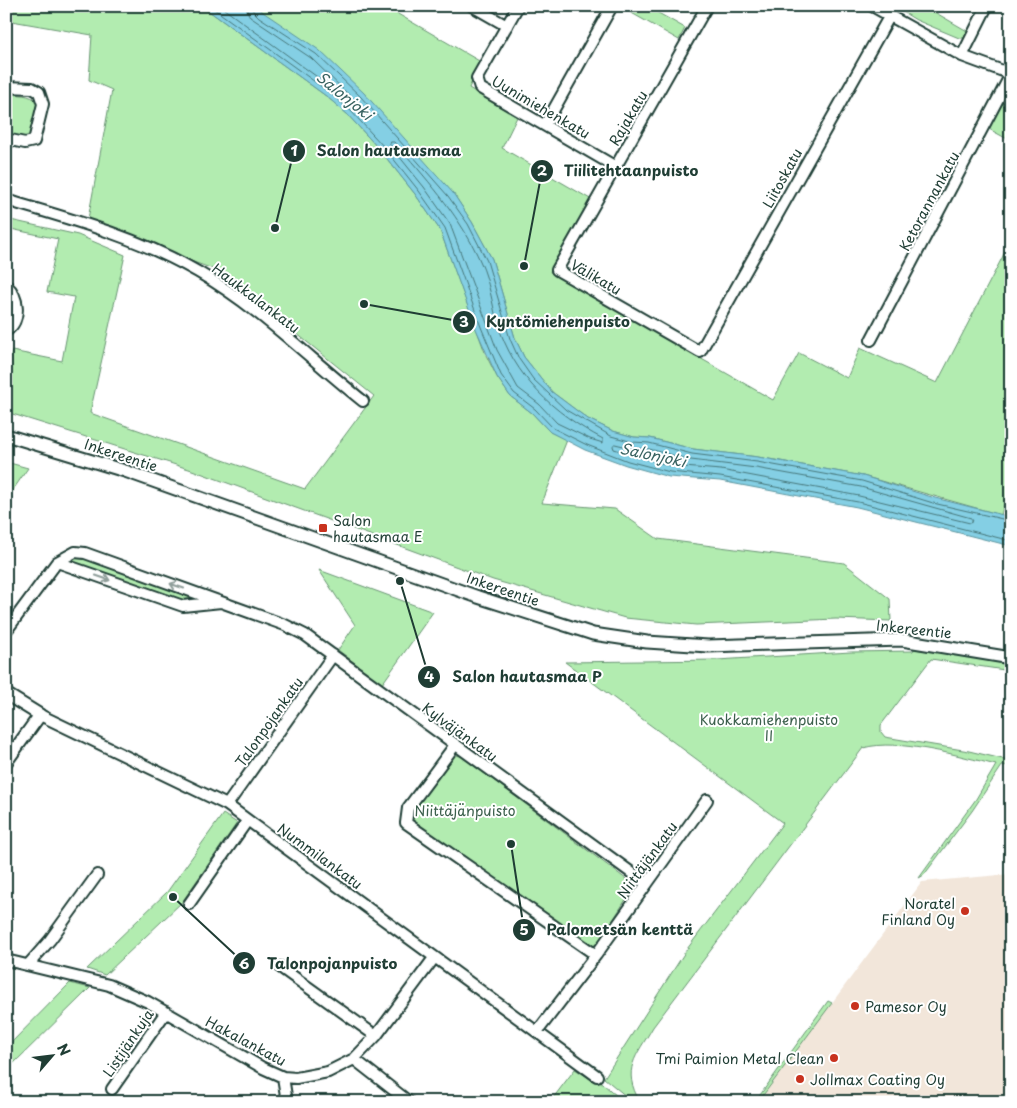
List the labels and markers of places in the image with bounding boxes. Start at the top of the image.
callout: Salon hautausmaa [281,136,471,166]
callout: Tiilitehtaanpuisto [529,156,709,186]
callout: Kyntömiehenpuisto [451,307,640,337]
place label: Salon hautasmaa E [333,510,423,547]
marker: Salon hautasmaa E [317,522,329,534]
callout: Salon hautasmaa P [417,662,612,692]
place label: Noratel Finland Oy [881,893,955,930]
marker: Noratel Finland Oy [959,905,971,917]
callout: Palometsän kenttä [512,915,703,945]
callout: Talonpojanpuisto [232,948,408,978]
place label: Pamesor Oy [865,996,947,1017]
marker: Pamesor Oy [849,1000,861,1012]
place label: Tmi Paimion Metal Clean [656,1048,824,1069]
marker: Tmi Paimion Metal Clean [828,1052,840,1064]
place label: Jollmax Coating Oy [810,1069,945,1090]
marker: Jollmax Coating Oy [794,1073,806,1085]

